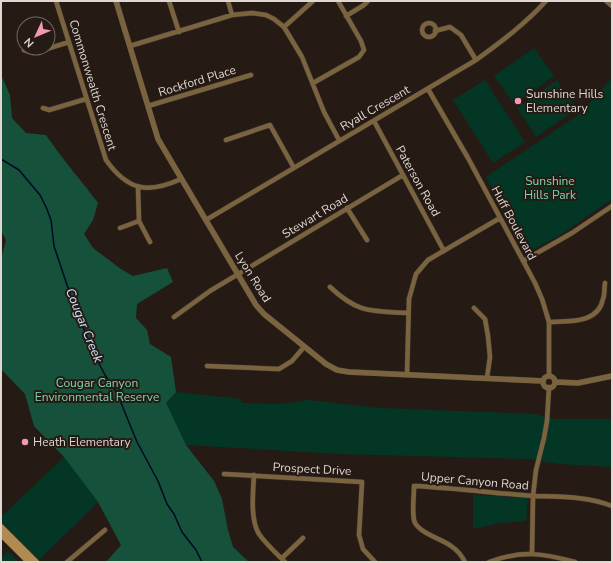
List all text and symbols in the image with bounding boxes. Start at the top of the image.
north arrow [16,16,56,56]
street label: Commonwealth Crescent [65,18,121,153]
text: N [21,34,37,51]
street label: Rockford Place [156,62,238,100]
street label: Ryall Crescent [337,81,413,134]
place label: Sunshine Hills Elementary [526,86,604,116]
marker: Sunshine Hills Elementary [513,96,523,106]
street label: Paterson Road [392,143,444,219]
park label: Sunshine Hills Park [524,173,577,203]
street label: Huff Boulevard [488,183,540,263]
street label: Stewart Road [279,190,351,242]
street label: Lyon Road [231,249,275,305]
water label: Cougar Creek [61,285,107,366]
park label: Cougar Canyon Environmental Reserve [35,375,159,405]
place label: Heath Elementary [33,434,132,450]
marker: Heath Elementary [20,437,30,447]
street label: Prospect Drive [272,459,352,479]
street label: Upper Canyon Road [420,468,530,494]

